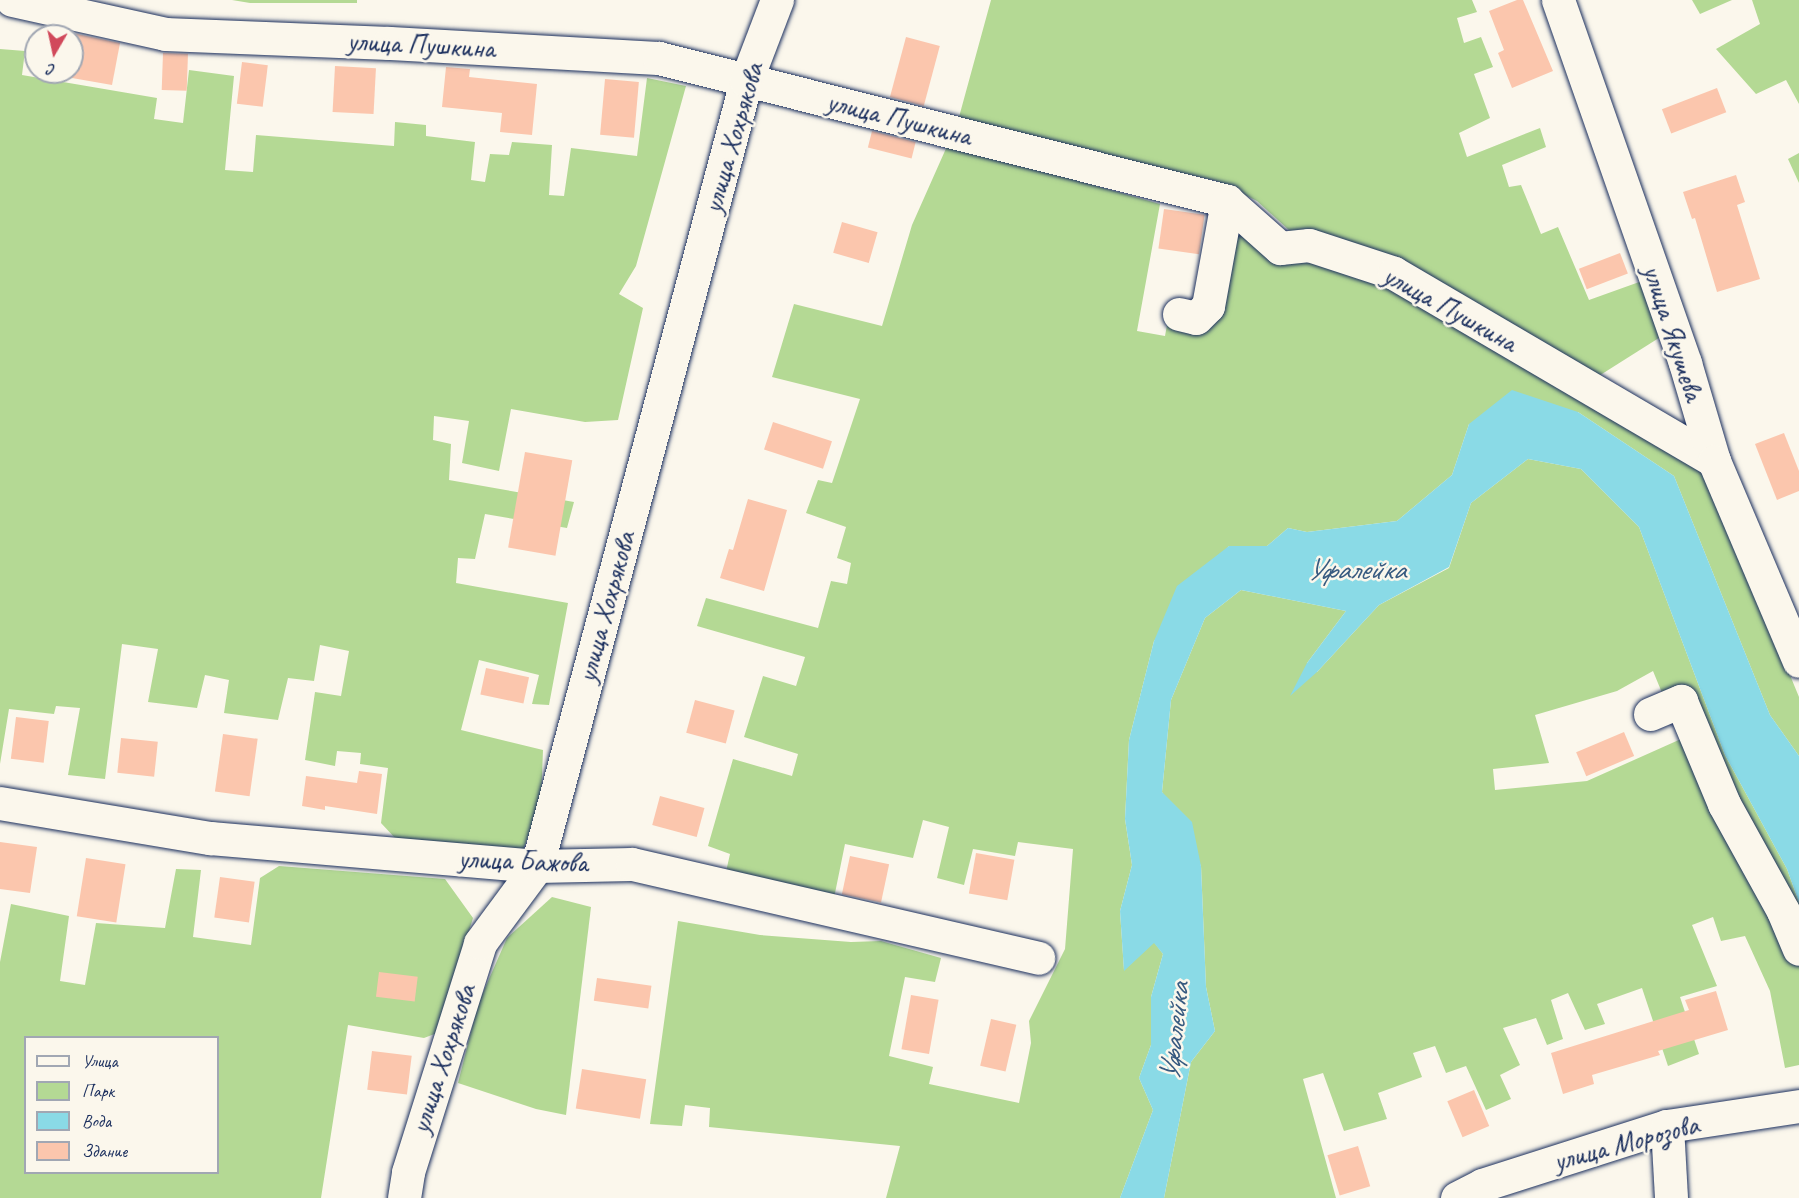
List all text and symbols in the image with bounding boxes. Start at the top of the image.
north arrow [24,24,84,84]
street label: улица Пушкина [346,24,496,66]
text: С [46,59,57,80]
street label: улица Хохрякова [696,59,770,217]
street label: улица Пушкина [823,85,975,153]
street label: улица Пушкина [1377,258,1523,360]
street label: улица Якушева [1635,261,1711,405]
street label: улица Хохрякова [570,528,642,686]
water label: Уфалейка [1307,551,1405,587]
street label: улица Бажова [456,842,590,880]
street label: улица Хохрякова [403,980,483,1138]
water label: Уфалейка [1151,981,1197,1083]
legend [24,1036,219,1174]
text: Улица [82,1050,118,1072]
text: Парк [82,1080,114,1102]
street label: улица Морозова [1549,1107,1703,1179]
text: Вода [82,1110,111,1132]
text: Здание [82,1140,127,1162]

